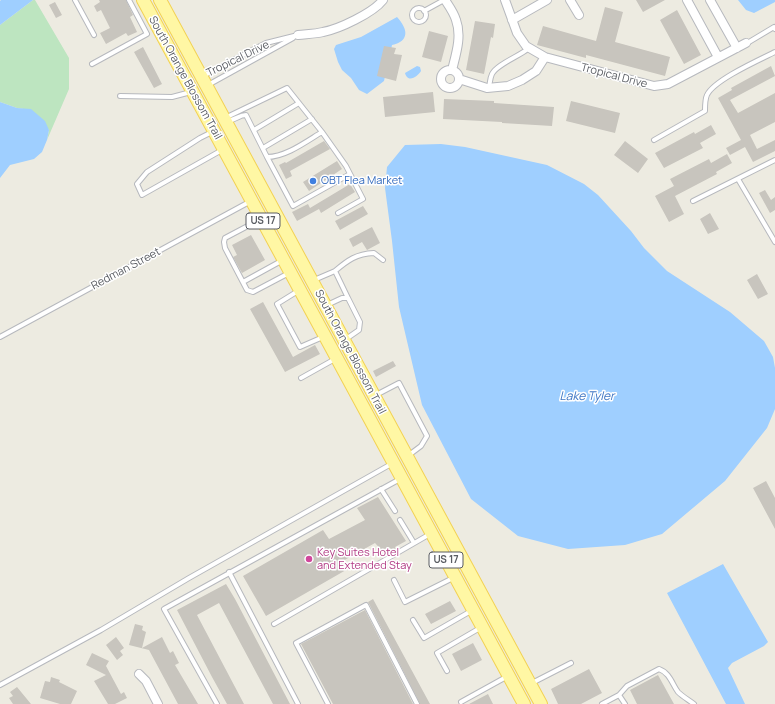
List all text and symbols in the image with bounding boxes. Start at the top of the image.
street label: South Orange Blossom Trail [146,14,224,142]
street label: Tropical Drive [205,38,271,80]
street label: Tropical Drive [579,61,649,91]
place label: OBT Flea Market [321,174,402,188]
marker: OBT Flea Market [308,176,318,186]
road number: US 17 [246,213,280,229]
street label: Redman Street [89,245,163,293]
street label: South Orange Blossom Trail [312,288,388,416]
water label: Lake Tyler [560,390,614,404]
place label: Key Suites Hotel and Extended Stay [317,546,412,572]
road number: US 17 [429,552,463,568]
marker: Key Suites Hotel and Extended Stay [304,554,314,564]

